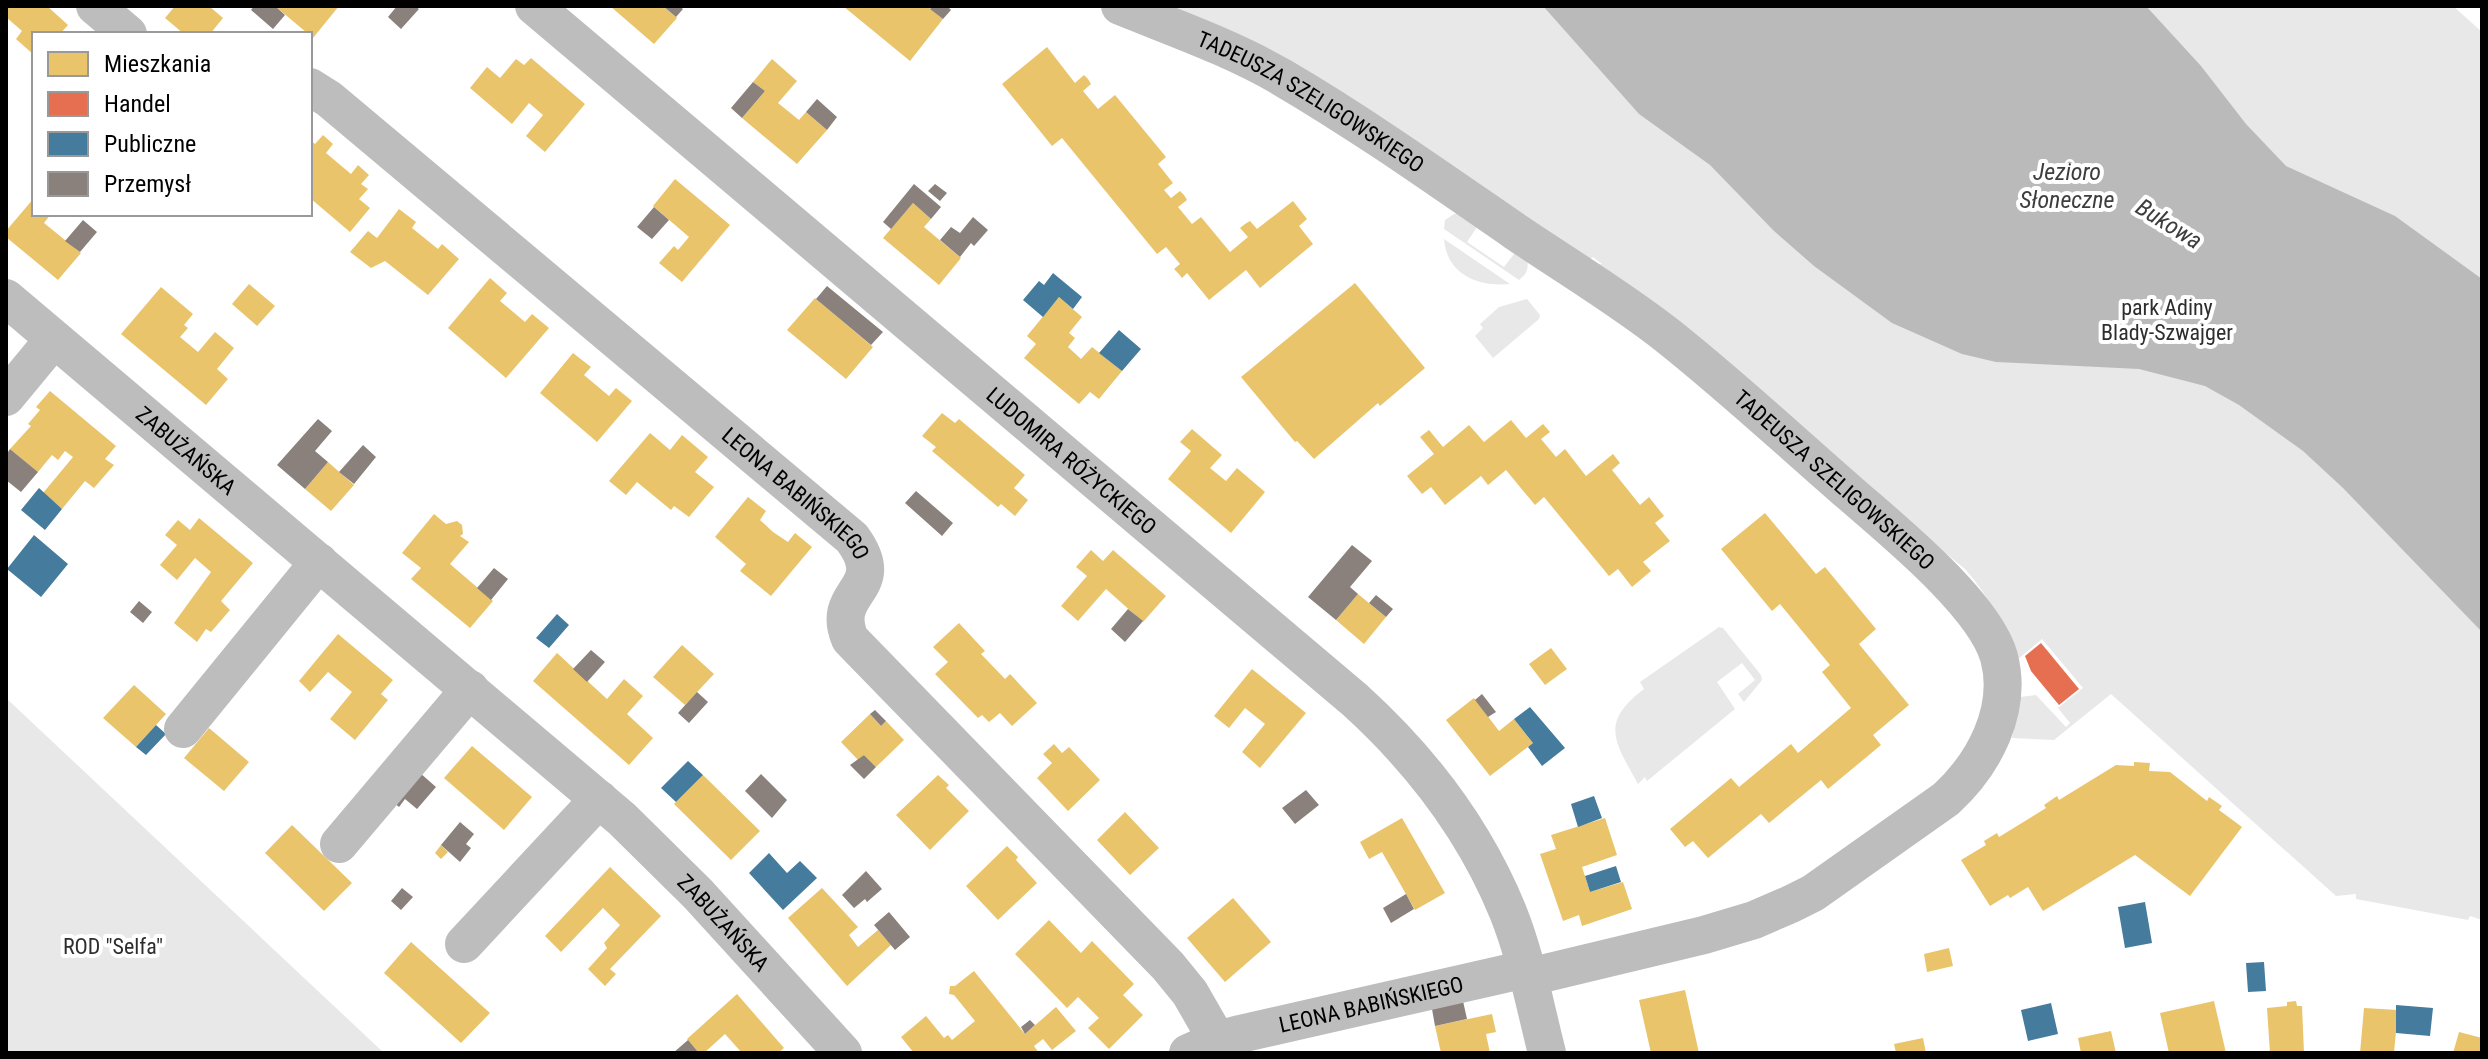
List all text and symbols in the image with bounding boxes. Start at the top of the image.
street label: TADEUSZA SZELIGOWSKIEGO [1194,26,1429,177]
legend [32,32,312,216]
text: Mieszkania [104,50,211,78]
text: Handel [104,90,171,118]
text: Publiczne [104,130,196,158]
water label: Jezioro Słoneczne [2020,158,2115,214]
text: Przemysł [104,170,191,198]
water label: Bukowa [2131,193,2207,255]
park label: park Adiny Blady-Szwajger [2101,295,2233,345]
street label: LUDOMIRA RÓŻYCKIEGO [982,382,1162,539]
street label: TADEUSZA SZELIGOWSKIEGO [1729,385,1940,575]
street label: ZABUŻAŃSKA [131,401,241,500]
street label: LEONA BABIŃSKIEGO [717,422,875,563]
street label: ZABUŻAŃSKA [673,869,775,976]
park label: ROD "Selfa" [63,934,163,959]
street label: LEONA BABIŃSKIEGO [1277,971,1466,1037]

